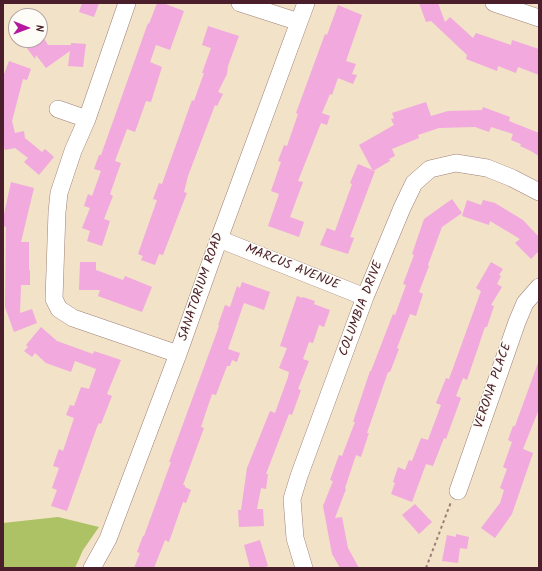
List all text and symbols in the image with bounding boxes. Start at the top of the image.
north arrow [8,8,48,48]
text: N [30,25,48,32]
street label: SANATORIUM ROAD [176,231,228,343]
street label: MARCUS AVENUE [243,242,341,294]
street label: COLUMBIA DRIVE [337,259,387,359]
street label: VERONA PLACE [472,341,516,431]

